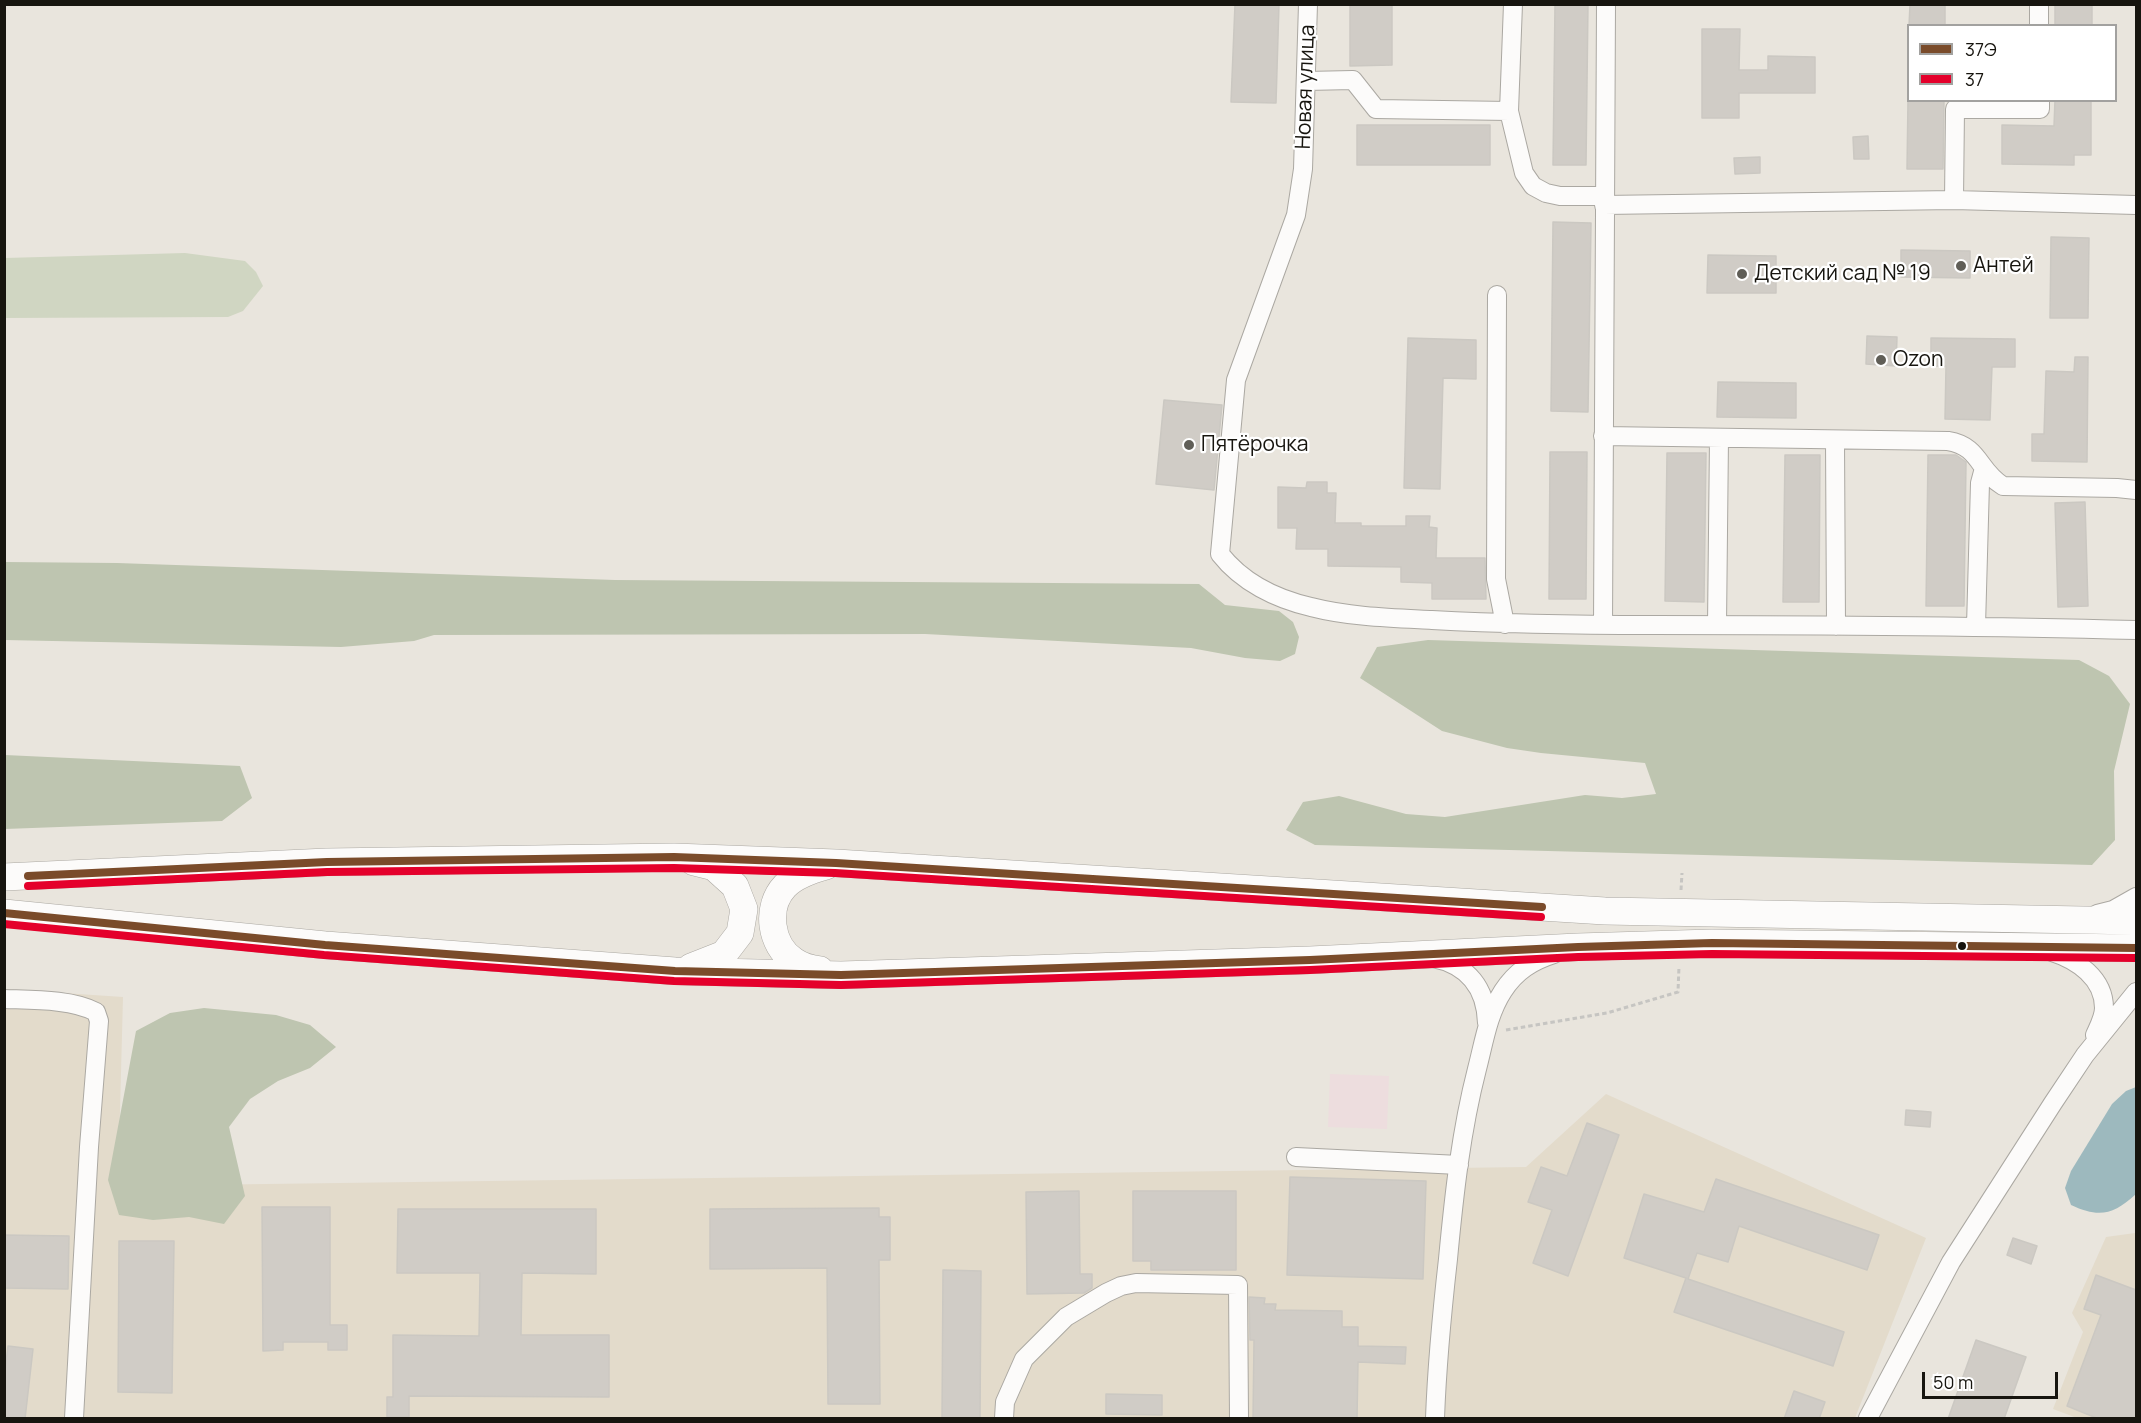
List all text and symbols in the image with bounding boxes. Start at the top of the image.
street label: Новая улица [1291,24,1321,150]
legend [1907,24,2117,102]
text: 37Э [1965,37,1997,61]
text: 37 [1965,67,1984,91]
place label: Антей [1973,253,2034,279]
marker: Антей [1954,259,1968,273]
place label: Детский сад № 19 [1754,261,1931,287]
marker: Детский сад № 19 [1735,267,1749,281]
place label: Ozon [1893,347,1943,373]
marker: Ozon [1874,353,1888,367]
place label: Пятёрочка [1201,432,1308,458]
marker: Пятёрочка [1182,438,1196,452]
unlabelled marker [1956,940,1968,952]
scale bar [1925,1360,2062,1398]
text: 50 m [1933,1370,1973,1394]

